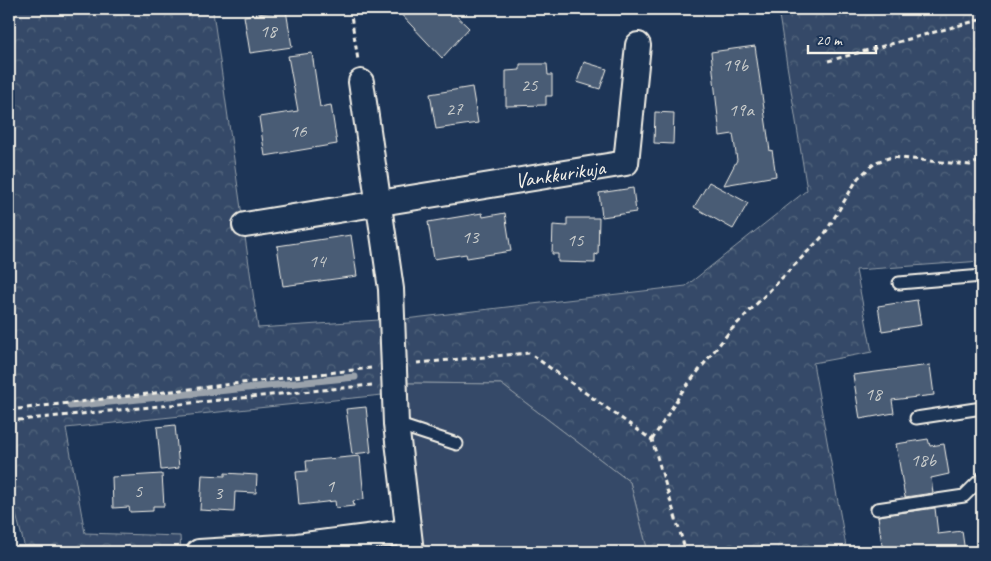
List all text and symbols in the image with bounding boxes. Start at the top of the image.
house number: 18 [259,19,279,43]
scale bar [808,22,876,54]
text: 20 m [816,31,843,50]
house number: 19b [722,53,749,77]
house number: 25 [520,73,539,97]
house number: 27 [445,97,464,121]
house number: 19a [728,98,755,122]
house number: 16 [289,119,308,143]
street label: Vankkurikuja [513,154,608,194]
house number: 13 [461,225,480,249]
house number: 15 [566,228,585,252]
house number: 14 [308,249,328,273]
house number: 18 [864,382,884,406]
house number: 18b [910,448,937,472]
house number: 1 [326,474,336,498]
house number: 5 [134,479,144,503]
house number: 3 [214,481,224,505]

